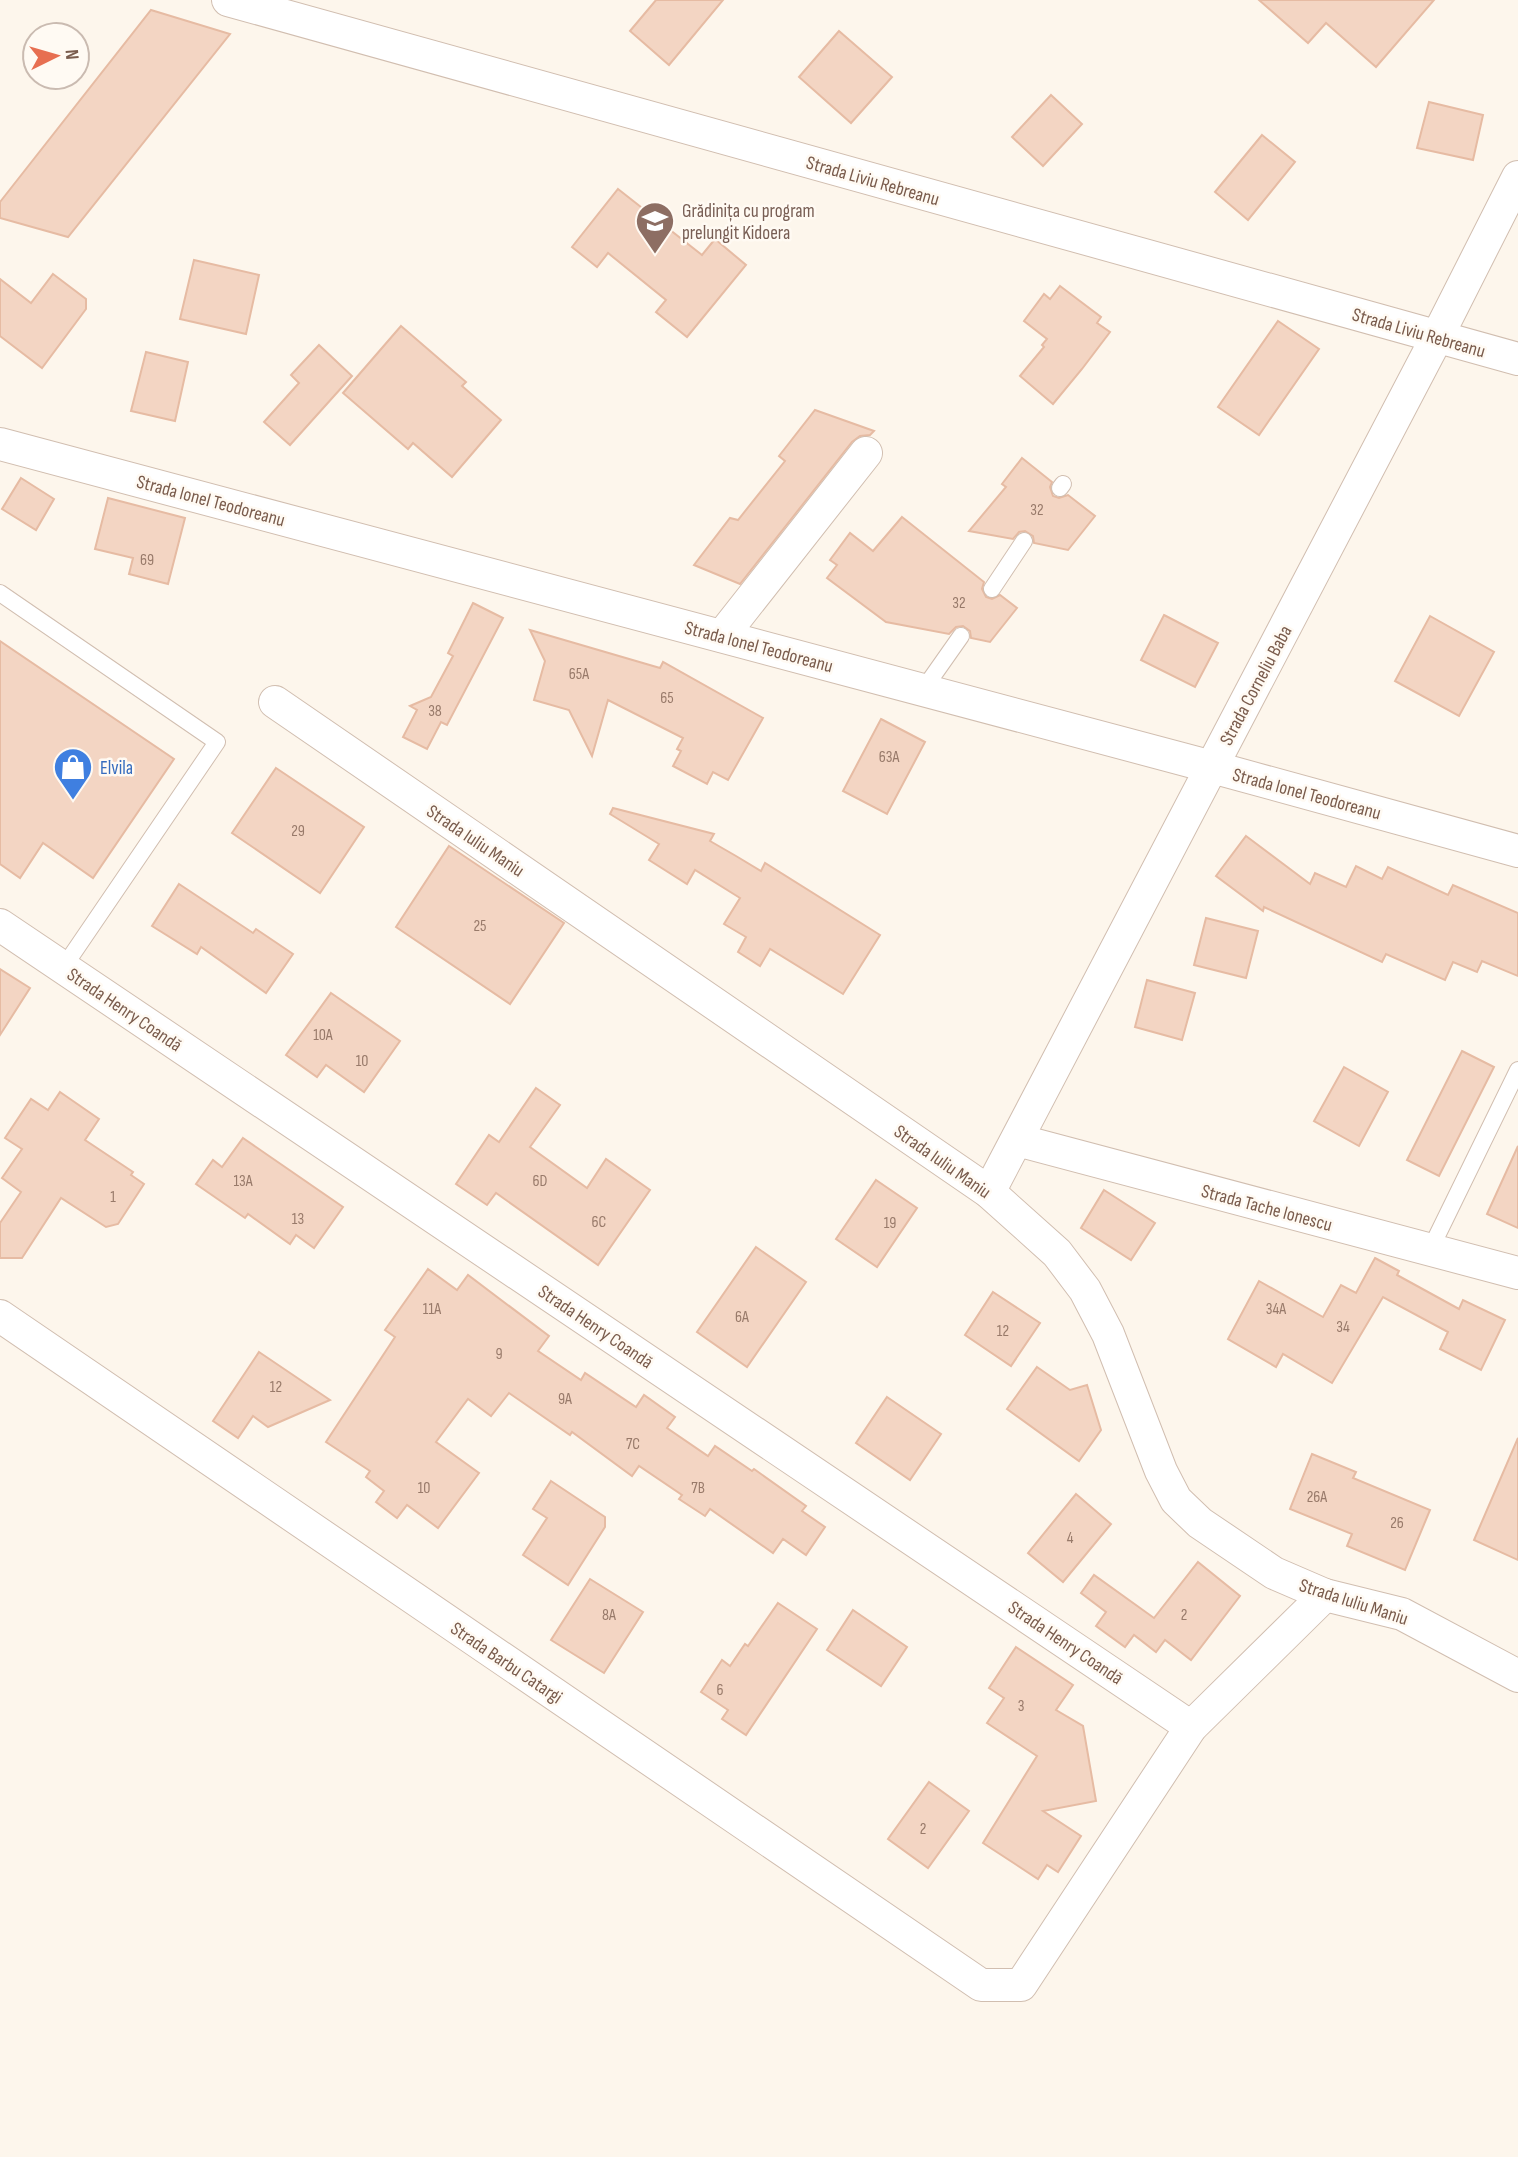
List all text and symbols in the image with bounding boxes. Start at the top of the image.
north arrow [21,21,91,91]
text: N [60,49,83,61]
street label: Strada Liviu Rebreanu [803,151,942,211]
school or university icon: Grădinița cu program prelungit Kidoera [634,200,676,255]
place label: Grădinița cu program prelungit Kidoera [682,200,815,245]
street label: Strada Liviu Rebreanu [1349,303,1488,363]
street label: Strada Ionel Teodoreanu [134,471,287,532]
house number: 32 [1030,501,1044,520]
house number: 69 [140,551,154,570]
house number: 32 [952,594,966,613]
street label: Strada Ionel Teodoreanu [682,617,835,678]
street label: Strada Corneliu Baba [1215,622,1298,749]
house number: 65A [569,665,589,684]
house number: 65 [660,689,674,708]
house number: 38 [428,702,442,721]
shop icon: Elvila [52,746,94,801]
house number: 63A [879,748,899,767]
place label: Elvila [100,757,133,780]
street label: Strada Ionel Teodoreanu [1230,764,1383,825]
street label: Strada Iuliu Maniu [422,800,528,882]
house number: 29 [291,822,305,841]
house number: 25 [473,917,487,936]
street label: Strada Henry Coandă [62,963,186,1057]
house number: 10A [313,1026,333,1045]
house number: 10 [356,1052,368,1071]
street label: Strada Iuliu Maniu [889,1120,995,1204]
house number: 13A [233,1172,253,1191]
house number: 6D [533,1172,548,1191]
street label: Strada Tache Ionescu [1199,1180,1335,1237]
house number: 1 [110,1188,116,1207]
house number: 13 [292,1210,304,1229]
house number: 6C [592,1213,607,1232]
house number: 19 [884,1214,896,1233]
street label: Strada Henry Coandă [533,1280,657,1374]
house number: 11A [423,1300,441,1319]
house number: 34A [1266,1300,1286,1319]
house number: 6A [735,1308,749,1327]
house number: 34 [1336,1318,1350,1337]
house number: 12 [997,1322,1009,1341]
house number: 9 [495,1345,503,1364]
house number: 12 [270,1378,282,1397]
house number: 9A [558,1390,572,1409]
house number: 7C [626,1435,640,1454]
house number: 10 [418,1479,430,1498]
house number: 7B [691,1479,705,1498]
house number: 26A [1307,1488,1327,1507]
house number: 26 [1390,1514,1404,1533]
house number: 4 [1067,1529,1074,1548]
street label: Strada Iuliu Maniu [1296,1574,1411,1631]
street label: Strada Henry Coandă [1003,1596,1127,1690]
house number: 8A [602,1606,616,1625]
house number: 2 [1181,1606,1187,1625]
street label: Strada Barbu Catargi [446,1617,567,1709]
house number: 6 [716,1681,724,1700]
house number: 3 [1018,1697,1024,1716]
house number: 2 [920,1820,926,1839]

